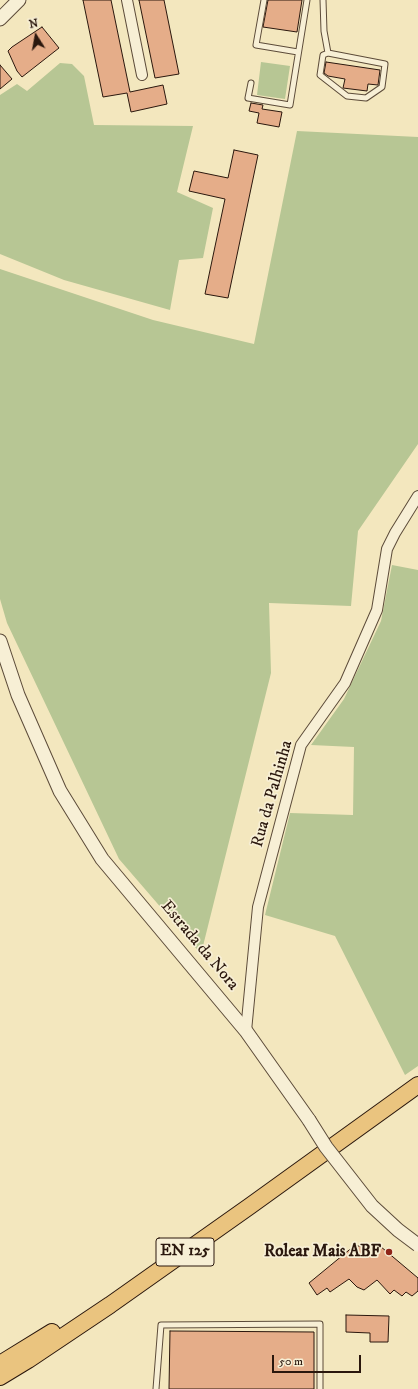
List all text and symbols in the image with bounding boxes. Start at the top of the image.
north arrow [16,16,56,56]
text: N [28,16,39,32]
street label: Rua da Palhinha [248,738,298,850]
street label: Estrada da Nora [156,897,242,995]
road number: EN 125 [156,1238,214,1266]
place label: Rolear Mais ABF [264,1242,381,1262]
marker: Rolear Mais ABF [384,1247,394,1257]
scale bar [274,1347,363,1373]
text: 50 m [279,1354,303,1369]

